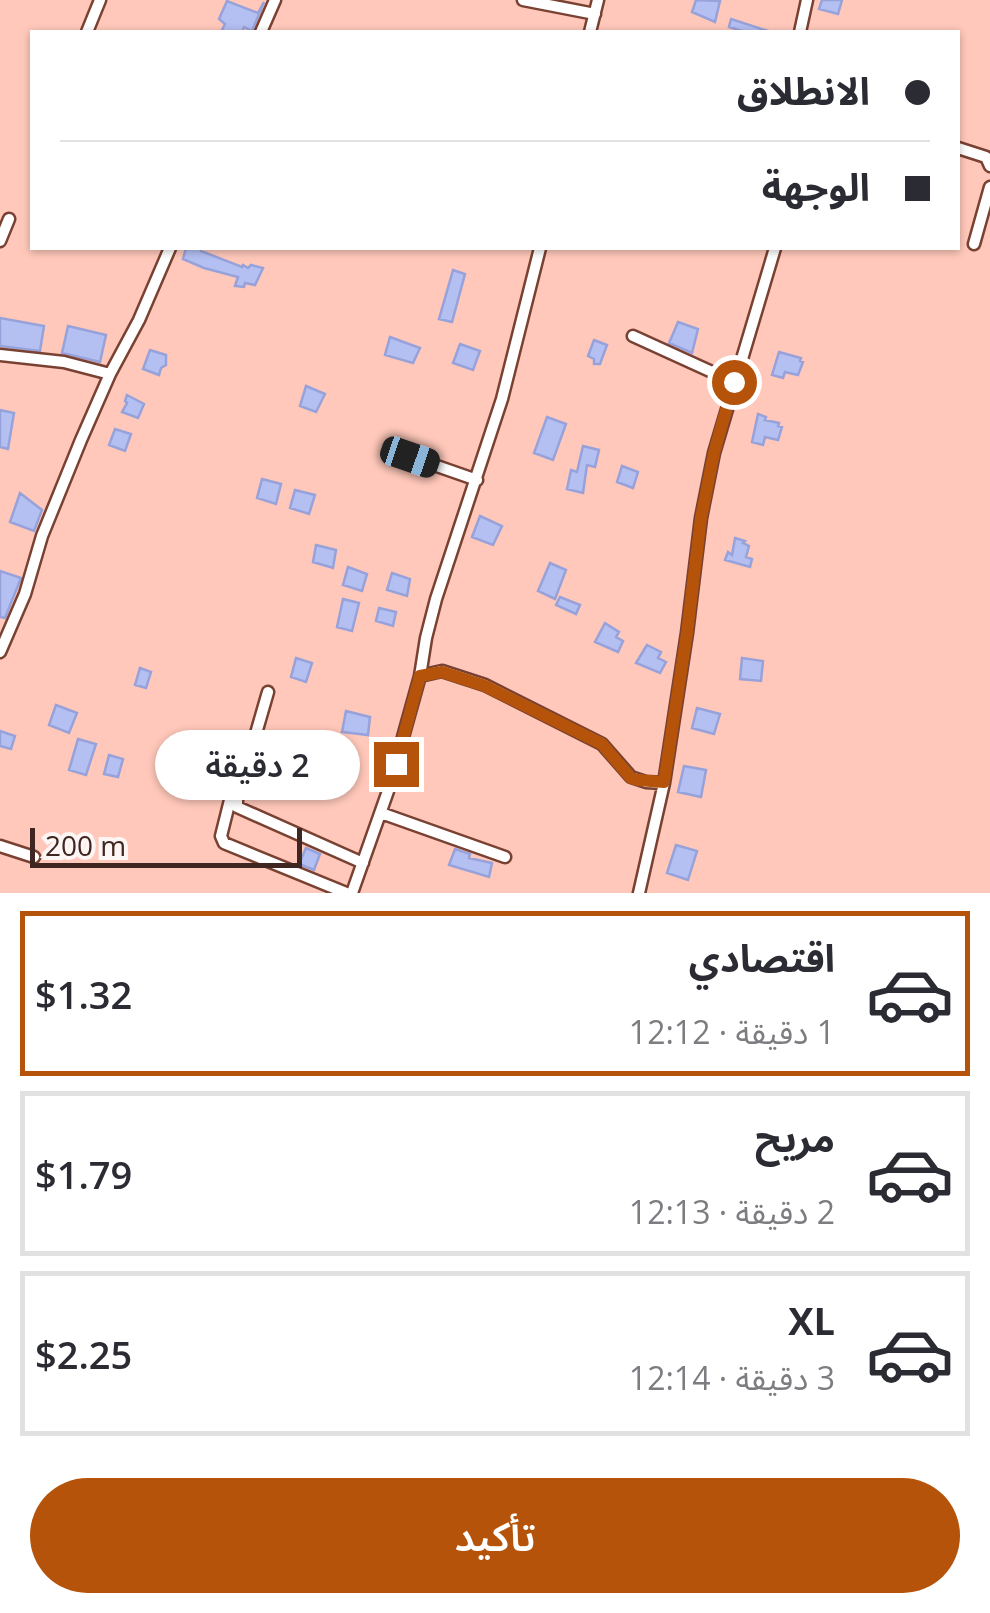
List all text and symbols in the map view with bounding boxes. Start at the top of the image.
text: الانطلاق [737,64,870,116]
text: الوجهة [762,160,870,212]
route start [712,360,757,405]
car [377,433,443,481]
callout: 2 دقيقة [156,729,361,799]
route end [374,742,419,787]
text: 2 دقيقة [205,743,310,786]
scale bar [30,823,302,868]
text: 200 m [45,826,126,864]
text: اقتصادي [689,931,835,983]
icon: car [865,949,955,1039]
text: $1.32 [35,968,132,1020]
text: 1 دقيقة · 12:12 [629,1010,835,1053]
text: مريح [755,1111,835,1163]
icon: car [865,1129,955,1219]
text: $1.79 [35,1148,132,1200]
text: 2 دقيقة · 12:13 [629,1190,835,1233]
text: XL [788,1294,835,1346]
icon: car [865,1309,955,1399]
text: $2.25 [35,1328,132,1380]
text: 3 دقيقة · 12:14 [629,1356,835,1399]
button: تأكيد [30,1478,960,1593]

